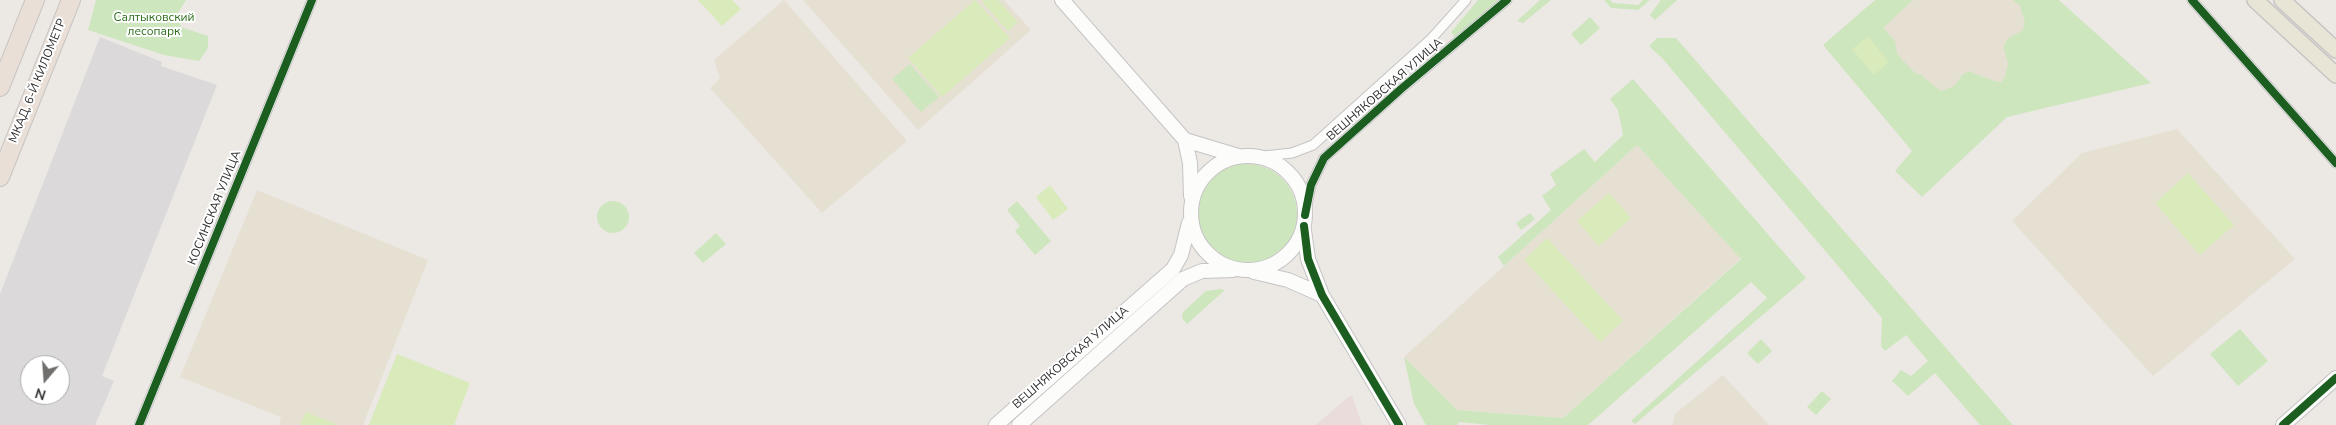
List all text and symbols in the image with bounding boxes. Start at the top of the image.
park label: Салтыковский лесопарк [113,11,195,39]
street label: МКАД, 6-Й КИЛОМЕТР [7,17,69,145]
street label: ВЕШНЯКОВСКАЯ УЛИЦА [1324,36,1446,144]
street label: КОСИНСКАЯ УЛИЦА [185,149,245,267]
street label: ВЕШНЯКОВСКАЯ УЛИЦА [1010,304,1132,412]
north arrow [20,355,70,405]
text: N [33,383,48,404]

